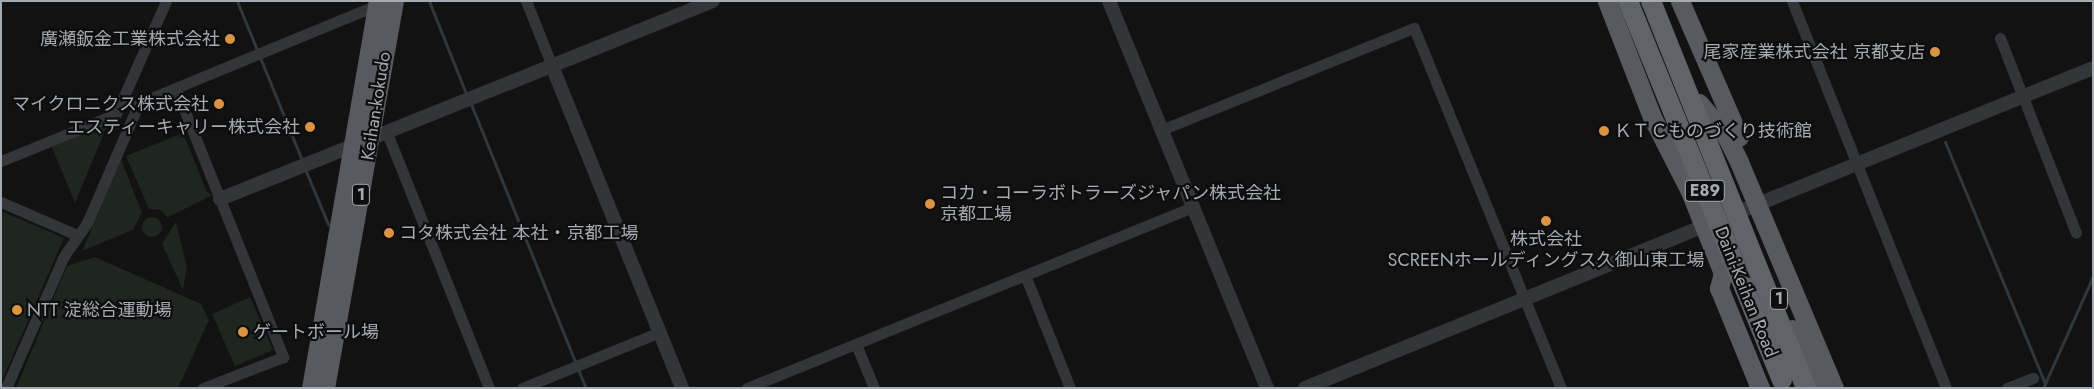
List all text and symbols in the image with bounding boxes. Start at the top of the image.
place label: 廣瀬鈑金工業株式会社 [40,28,220,50]
marker: 廣瀬鈑金工業株式会社 [224,33,236,45]
place label: 尾家産業株式会社 京都支店 [1704,41,1925,63]
marker: 尾家産業株式会社 京都支店 [1929,46,1941,58]
street label: Keihan-kokudo [357,50,395,162]
place label: マイクロニクス株式会社 [11,93,209,115]
marker: マイクロニクス株式会社 [213,98,225,110]
place label: エスティーキャリー株式会社 [66,116,300,138]
place label: ＫＴＣものづくり技術館 [1614,120,1812,142]
marker: エスティーキャリー株式会社 [304,121,316,133]
marker: ＫＴＣものづくり技術館 [1598,125,1610,137]
road number: E89 [1684,178,1726,205]
road number: 1 [351,182,371,208]
place label: コカ・コーラボトラーズジャパン株式会社 京都工場 [940,183,1282,225]
marker: コカ・コーラボトラーズジャパン株式会社 京都工場 [924,198,936,210]
marker: 株式会社 SCREENホールディングス久御山東工場 [1540,215,1552,227]
place label: コタ株式会社 本社・京都工場 [399,222,638,244]
street label: Daini-Keihan Road [1710,224,1782,360]
marker: コタ株式会社 本社・京都工場 [383,227,395,239]
place label: 株式会社 SCREENホールディングス久御山東工場 [1387,229,1705,272]
road number: 1 [1769,286,1789,312]
place label: NTT 淀総合運動場 [27,299,172,321]
marker: NTT 淀総合運動場 [11,304,23,316]
place label: ゲートボール場 [253,321,379,343]
marker: ゲートボール場 [237,326,249,338]

